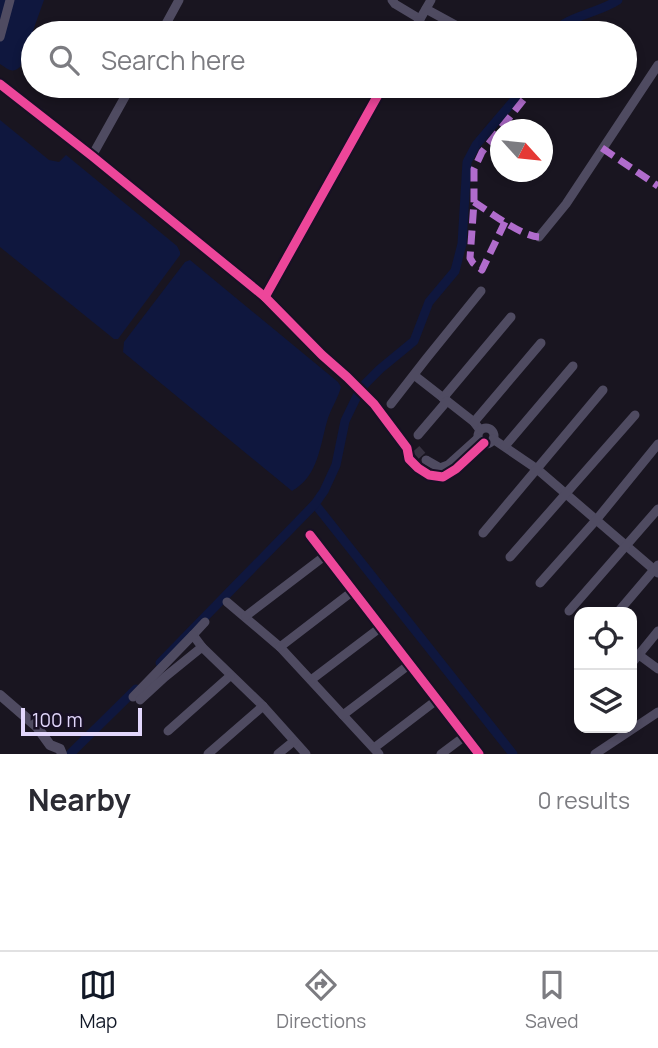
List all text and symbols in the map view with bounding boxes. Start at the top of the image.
search box [21,21,637,98]
icon: search [45,41,83,79]
text: Search here [101,42,246,78]
north arrow [490,119,553,182]
map controls [574,607,637,733]
button: locate [574,607,637,670]
button: layers [574,670,637,733]
scale bar [21,705,142,737]
text: 100 m [32,707,83,733]
text: Nearby [28,779,131,820]
text: 0 results [537,784,630,816]
tab: Map [79,966,117,1034]
tab: Directions [276,966,366,1034]
tab: Saved [525,966,579,1034]

